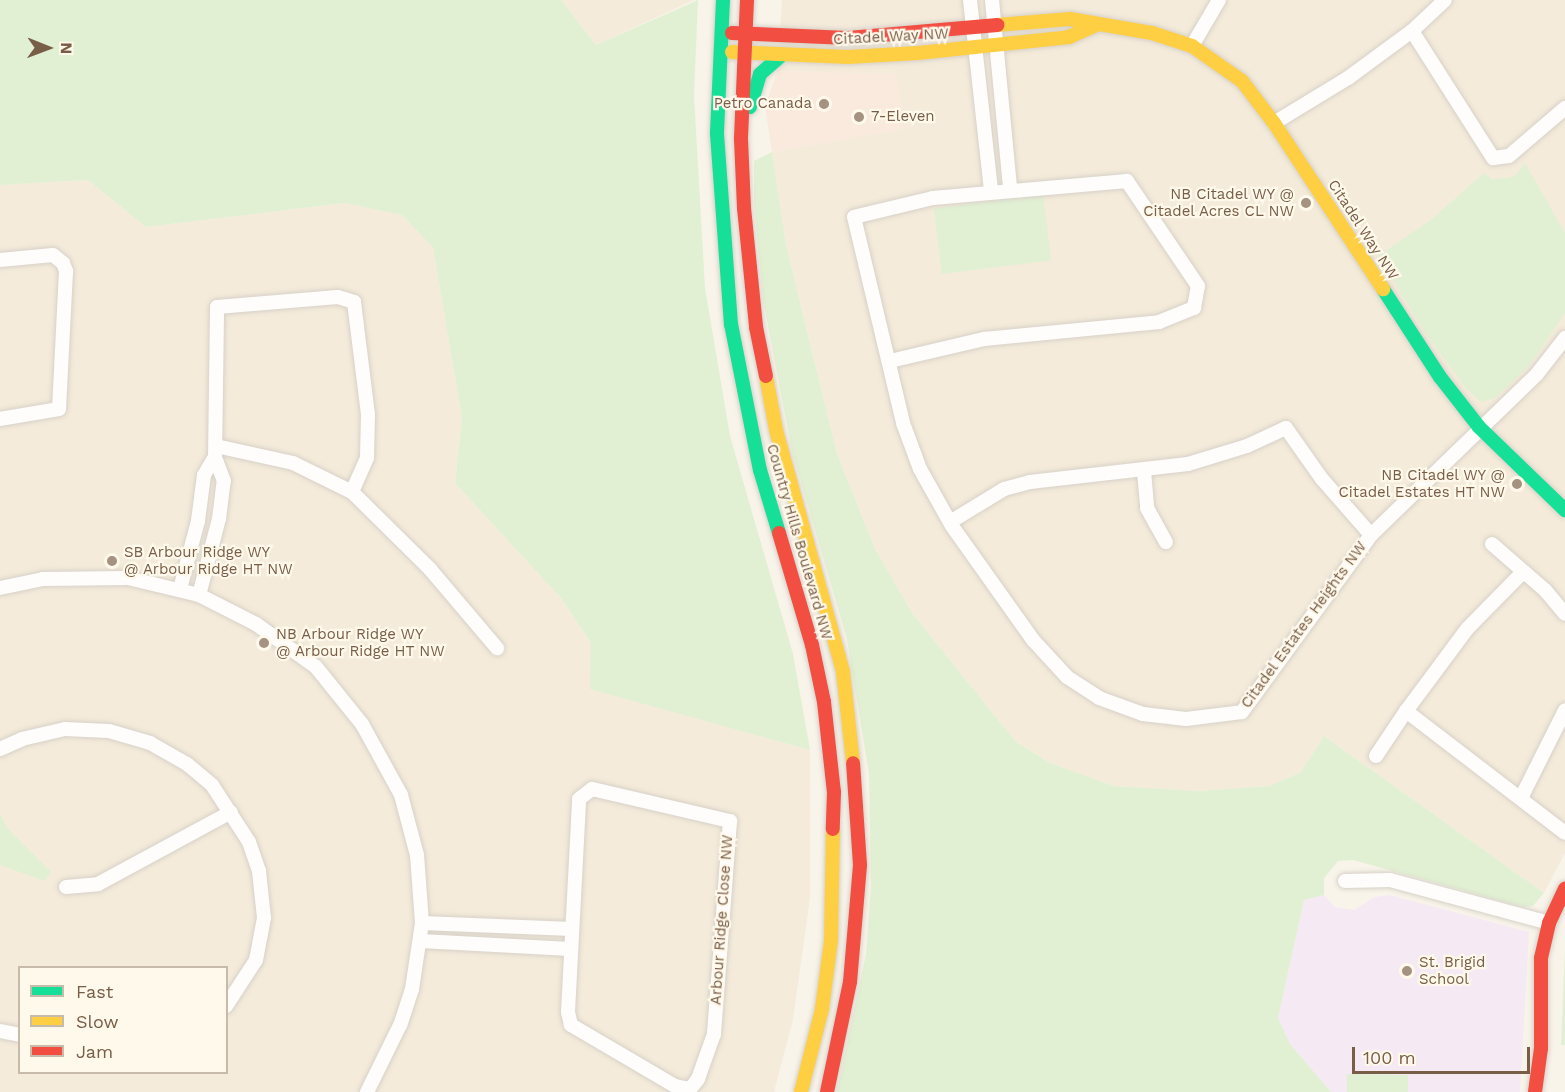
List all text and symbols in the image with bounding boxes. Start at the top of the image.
north arrow [18,18,78,78]
street label: Citadel Way NW [832,25,950,49]
text: N [57,42,76,54]
place label: Petro Canada [714,95,812,113]
marker: Petro Canada [817,97,831,111]
place label: 7-Eleven [871,108,935,126]
marker: 7-Eleven [852,110,866,124]
street label: Citadel Way NW [1324,176,1402,284]
place label: NB Citadel WY @ Citadel Acres CL NW [1142,185,1294,220]
marker: NB Citadel WY @ Citadel Acres CL NW [1299,196,1313,210]
street label: Country Hills Boulevard NW [762,442,836,642]
place label: NB Citadel WY @ Citadel Estates HT NW [1338,466,1505,501]
marker: NB Citadel WY @ Citadel Estates HT NW [1510,477,1524,491]
street label: Citadel Estates Heights NW [1237,538,1371,712]
place label: SB Arbour Ridge WY @ Arbour Ridge HT NW [124,543,294,578]
marker: SB Arbour Ridge WY @ Arbour Ridge HT NW [105,554,119,568]
place label: NB Arbour Ridge WY @ Arbour Ridge HT NW [276,625,446,660]
marker: NB Arbour Ridge WY @ Arbour Ridge HT NW [257,636,271,650]
street label: Arbour Ridge Close NW [707,834,737,1006]
place label: St. Brigid School [1419,953,1485,988]
marker: St. Brigid School [1400,964,1414,978]
legend [18,966,228,1074]
text: Fast [76,981,113,1002]
text: Slow [76,1011,119,1032]
scale bar [1355,1035,1534,1073]
text: Jam [76,1041,113,1062]
text: 100 m [1363,1047,1416,1068]

